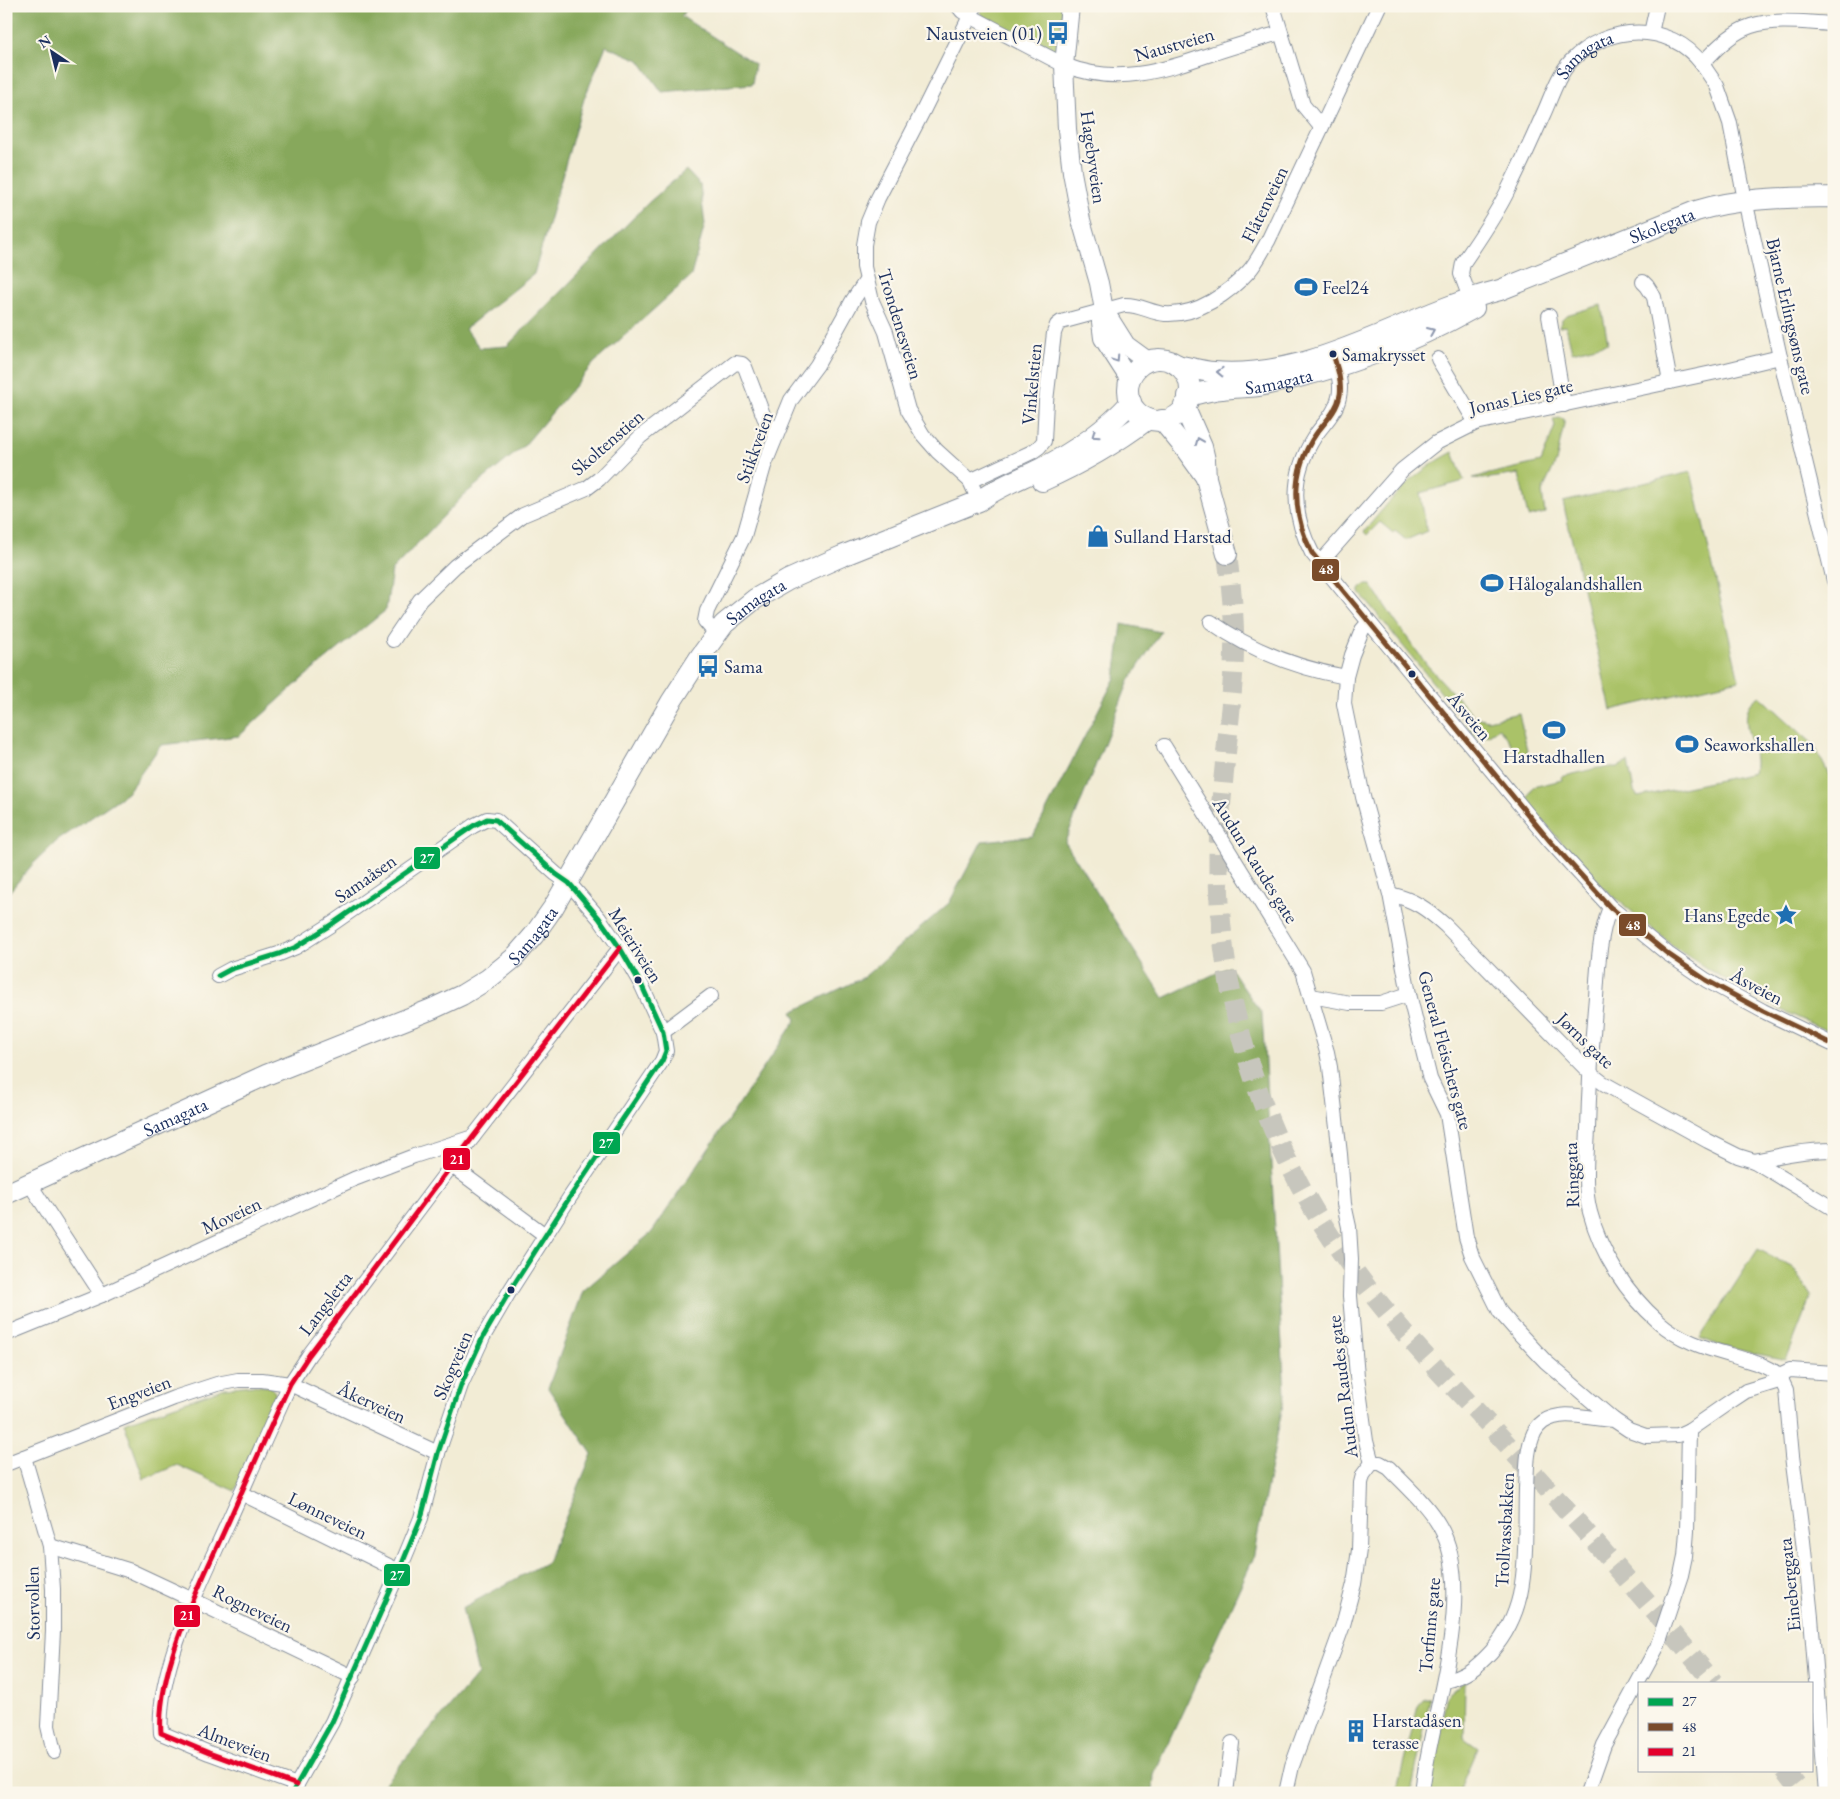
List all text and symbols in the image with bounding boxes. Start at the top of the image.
bus stop icon: Naustveien (01) [1045,20,1071,46]
place label: Naustveien (01) [926,21,1042,46]
street label: Naustveien [1131,21,1217,68]
street label: Samagata [1549,25,1617,84]
north arrow [28,28,78,78]
text: N [35,30,55,52]
street label: Hagebyveien [1075,109,1112,205]
street label: Flåtenveien [1235,162,1294,247]
street label: Skolegata [1626,201,1699,250]
street label: Bjarne Erlingsøns gate [1760,235,1821,397]
street label: Trondenesveien [872,266,929,383]
sports icon: Feel24 [1293,274,1319,300]
place label: Feel24 [1322,275,1369,300]
one-way arrow [1426,326,1435,337]
street label: Vinkelstien [1015,342,1048,426]
place label: Samakrysset [1342,343,1426,366]
marker: Samakrysset [1328,349,1338,359]
one-way arrow [1110,353,1119,363]
street label: Samagata [1244,362,1316,400]
one-way arrow [1216,366,1224,377]
street label: Jonas Lies gate [1465,372,1575,421]
street label: Skoltenstien [566,404,649,481]
street label: Stikkveien [730,408,779,487]
one-way arrow [1091,429,1101,438]
one-way arrow [1195,437,1205,446]
shop icon: Sulland Harstad [1085,523,1111,549]
place label: Sulland Harstad [1114,524,1232,549]
line badge: 48 [1311,558,1340,582]
text: 48 [1319,560,1333,578]
sports icon: Hålogalandshallen [1479,570,1505,596]
place label: Hålogalandshallen [1508,571,1643,596]
street label: Samagata [720,572,791,631]
bus stop icon: Sama [695,653,721,679]
place label: Sama [724,654,763,679]
unlabelled marker [1407,669,1417,679]
street label: Åsveien [1441,686,1497,746]
sports icon: Harstadhallen [1541,717,1567,743]
sports icon: Seaworkshallen [1674,731,1700,757]
place label: Seaworkshallen [1704,732,1815,757]
place label: Harstadhallen [1503,744,1605,769]
street label: Audun Raudes gate [1206,792,1304,928]
line badge: 27 [413,846,441,870]
street label: Samaåsen [329,848,401,909]
text: 27 [420,849,435,867]
street label: Samagata [503,901,564,971]
place icon: Hans Egede [1773,902,1799,928]
street label: Meieriveien [603,903,669,988]
place label: Hans Egede [1684,903,1770,928]
line badge: 48 [1618,913,1647,937]
text: 48 [1626,916,1640,934]
street label: Åsveien [1725,962,1788,1011]
street label: General Fleischers gate [1412,968,1479,1133]
unlabelled marker [633,975,643,985]
street label: Jørns gate [1550,1005,1620,1074]
street label: Samagata [139,1091,212,1143]
line badge: 27 [592,1131,621,1155]
text: 27 [599,1134,614,1152]
street label: Ringgata [1558,1141,1585,1208]
line badge: 21 [442,1147,471,1171]
text: 21 [450,1150,464,1168]
street label: Moveien [197,1191,265,1240]
street label: Langsletta [293,1266,358,1341]
unlabelled marker [506,1285,516,1295]
street label: Audun Raudes gate [1321,1314,1364,1461]
street label: Skogveien [427,1327,478,1404]
street label: Engveien [104,1369,175,1416]
street label: Åkerveien [332,1375,410,1429]
street label: Trollvassbakken [1489,1472,1520,1588]
street label: Lønneveien [284,1486,372,1545]
street label: Eineberggata [1772,1536,1807,1633]
line badge: 27 [383,1563,411,1587]
street label: Storvollen [19,1566,46,1640]
text: 27 [390,1566,405,1584]
street label: Torfinns gate [1413,1576,1446,1674]
street label: Rogneveien [209,1578,297,1639]
line badge: 21 [173,1604,201,1628]
text: 21 [180,1606,194,1624]
legend [1638,1682,1812,1772]
text: 27 [1682,1691,1697,1710]
place label: Harstadåsen terasse [1372,1708,1462,1755]
street label: Almeveien [193,1717,275,1768]
text: 48 [1682,1717,1696,1736]
building icon: Harstadåsen terasse [1343,1718,1369,1744]
text: 21 [1682,1741,1696,1760]

